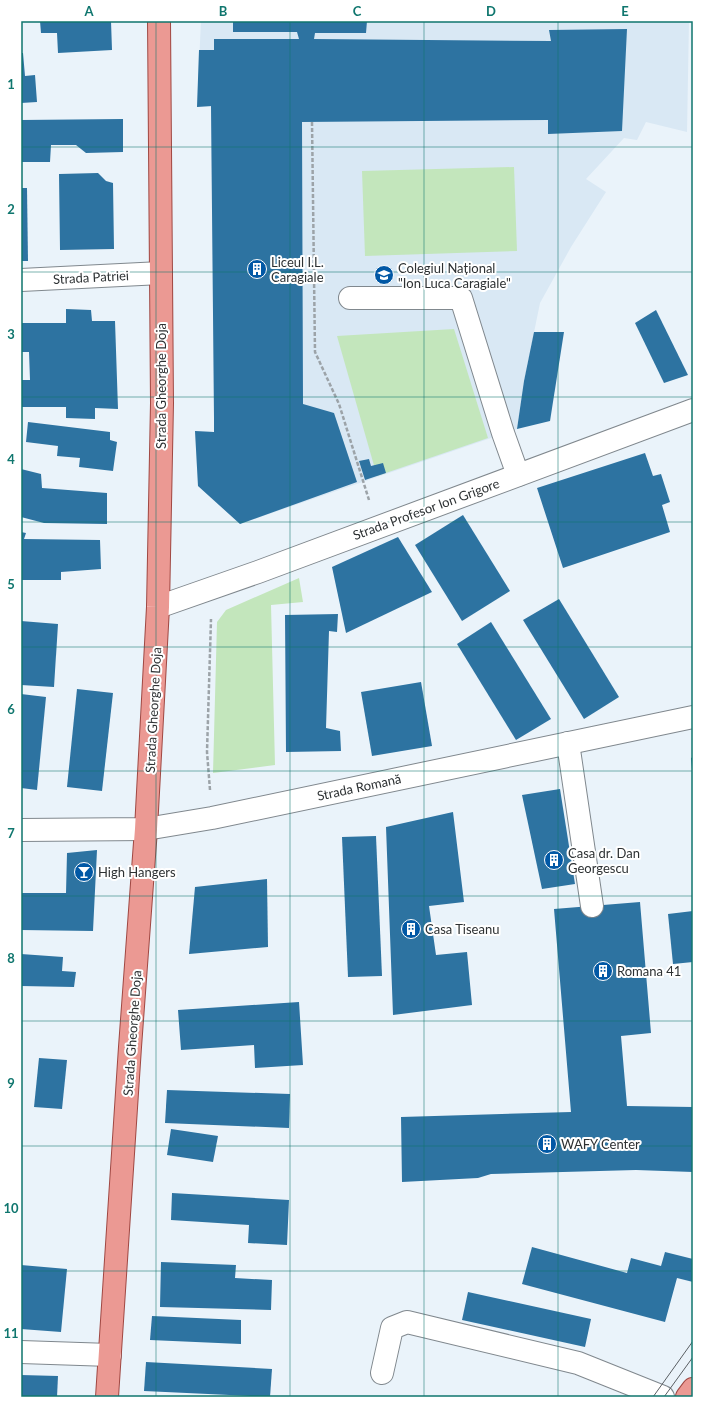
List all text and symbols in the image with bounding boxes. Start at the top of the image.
text: A [83,3,94,19]
text: B [219,3,228,19]
text: C [353,3,362,19]
text: D [486,3,496,19]
text: E [621,3,629,19]
text: 1 [7,76,15,92]
text: 2 [7,201,15,217]
place label: Liceul I.L. Caragiale [271,254,324,285]
building icon: Liceul I.L. Caragiale [246,258,268,280]
place label: Colegiul Național "Ion Luca Caragiale" [398,260,511,291]
school or university icon: Colegiul Național "Ion Luca Caragiale" [373,264,395,286]
street label: Strada Patriei [53,267,129,287]
street label: Strada Gheorghe Doja [153,323,169,449]
text: 3 [7,326,15,342]
text: 4 [7,451,15,467]
street label: Strada Profesor Ion Grigore [350,475,502,543]
text: 5 [7,576,15,592]
street label: Strada Gheorghe Doja [142,647,164,773]
text: 6 [7,701,15,717]
street label: Strada Romană [315,770,403,804]
text: 7 [7,825,15,841]
place label: Casa dr. Dan Georgescu [568,845,640,876]
building icon: Casa dr. Dan Georgescu [543,849,565,871]
bar icon: High Hangers [73,861,95,883]
place label: High Hangers [98,864,176,880]
building icon: Casa Tiseanu [400,918,422,940]
place label: Casa Tiseanu [425,921,499,937]
text: 8 [7,950,15,966]
building icon: Romana 41 [592,960,614,982]
place label: Romana 41 [617,963,681,979]
street label: Strada Gheorghe Doja [120,970,144,1096]
text: 9 [7,1075,15,1091]
building icon: WAFY Center [536,1133,558,1155]
place label: WAFY Center [561,1136,640,1152]
text: 10 [3,1200,19,1216]
text: 11 [3,1325,19,1341]

